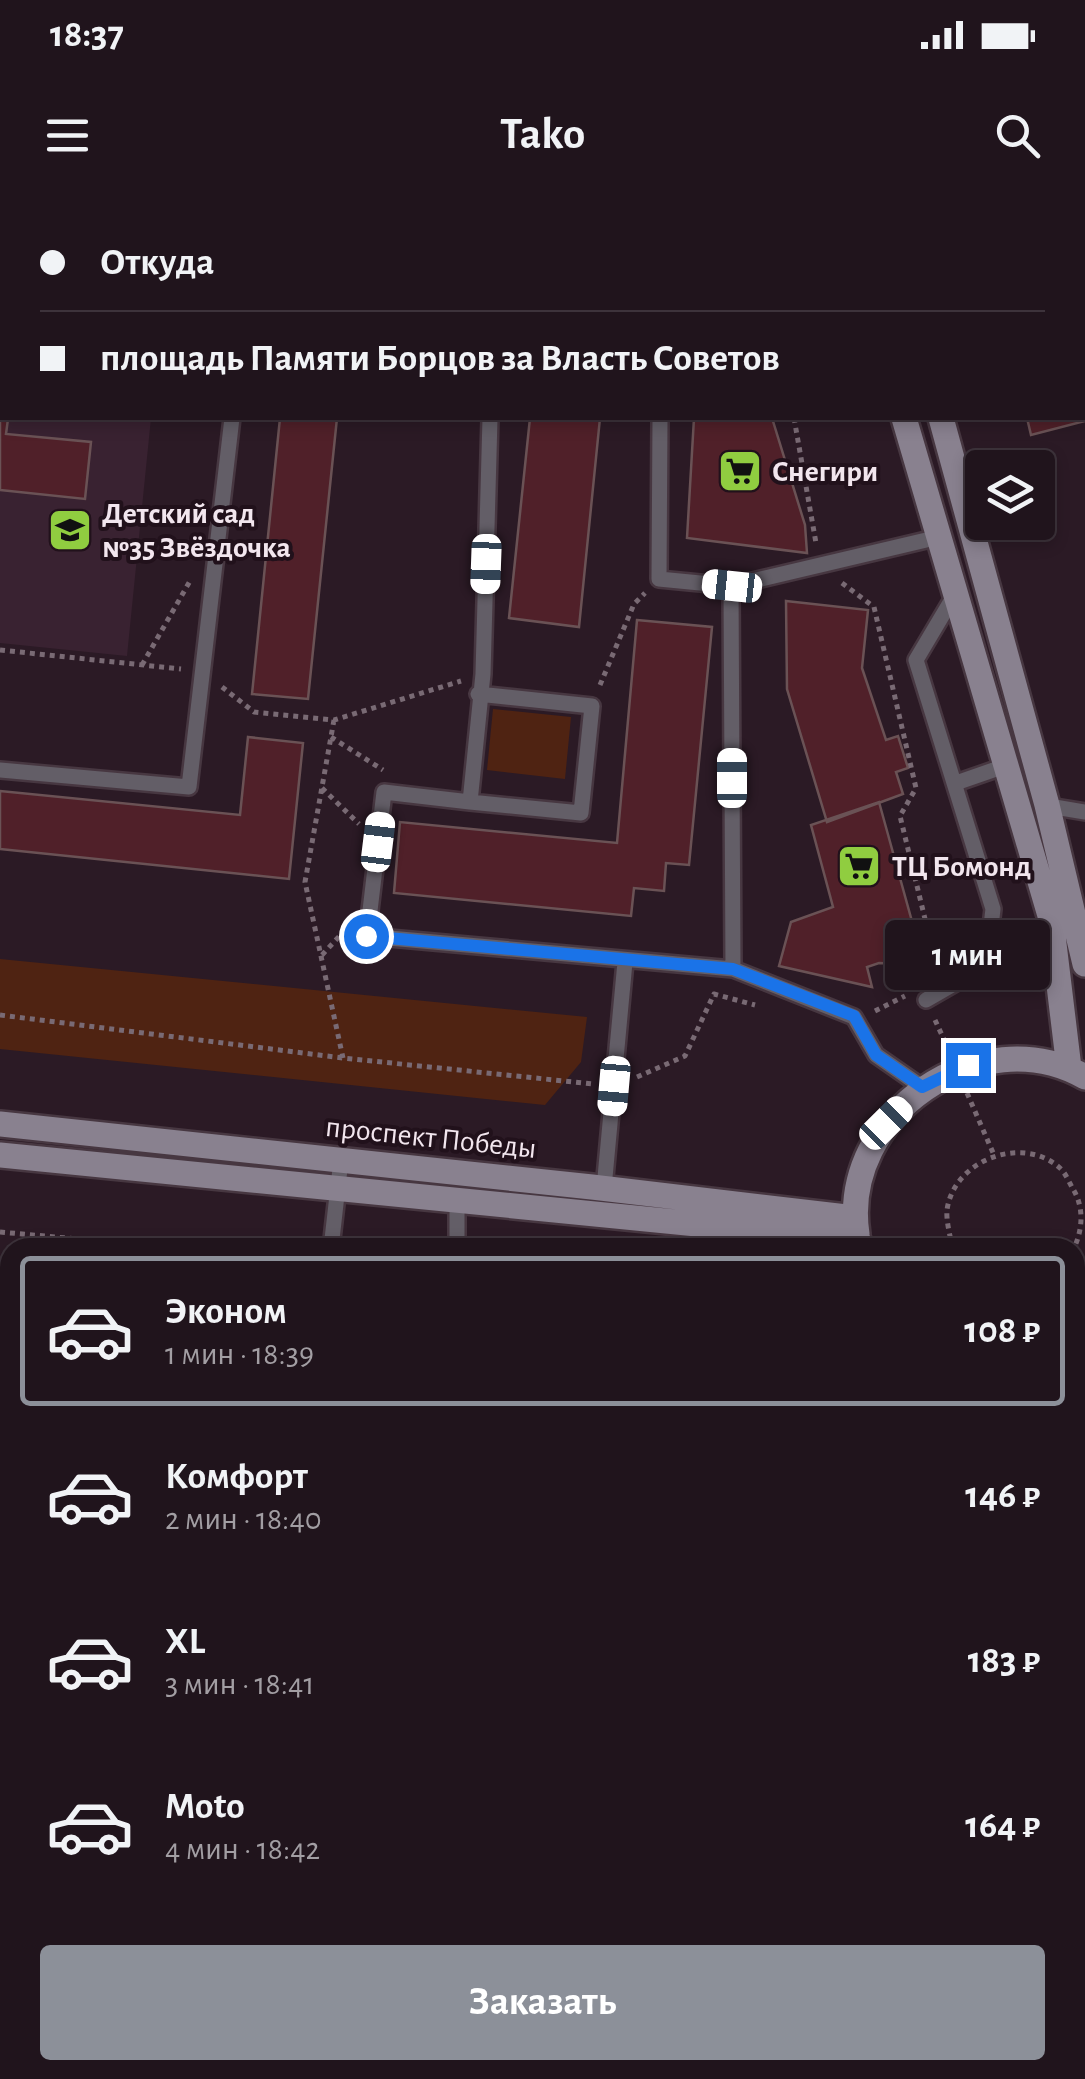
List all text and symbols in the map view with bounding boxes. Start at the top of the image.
text: 18:37 [50,16,124,54]
icon: menu [40,108,95,163]
icon: search [990,108,1045,163]
text: Tako [500,112,585,157]
text: Откуда [100,244,214,282]
text: площадь Памяти Борцов за Власть Советов [100,340,780,378]
supermarket icon: Снегири [717,448,763,494]
map controls [965,450,1055,540]
button: layers [965,450,1055,540]
place label: Снегири [772,457,878,487]
place label: Детский сад №35 Звёздочка [102,499,291,563]
school or university icon: Детский сад №35 Звёздочка [47,507,93,553]
car [470,533,502,595]
car [701,568,763,604]
car [717,748,747,808]
car [359,810,397,874]
supermarket icon: ТЦ Бомонд [836,843,882,889]
place label: ТЦ Бомонд [892,852,1031,882]
route start [344,914,389,959]
callout: 1 мин [886,920,1050,990]
text: 1 мин [932,939,1003,971]
route end [946,1043,991,1088]
car [596,1055,632,1117]
car [854,1091,918,1155]
street label: проспект Победы [324,1112,538,1164]
icon: car [45,1286,135,1376]
text: Эконом [165,1293,287,1331]
text: 108 ₽ [964,1312,1040,1350]
text: 1 мин · 18:39 [165,1338,314,1370]
icon: car [45,1451,135,1541]
text: Комфорт [165,1458,308,1496]
text: 146 ₽ [965,1477,1040,1515]
text: 2 мин · 18:40 [165,1503,322,1535]
icon: car [45,1616,135,1706]
text: XL [165,1623,205,1661]
text: 183 ₽ [968,1642,1040,1680]
text: 3 мин · 18:41 [165,1668,314,1700]
icon: car [45,1781,135,1871]
text: Moto [165,1788,245,1826]
text: 164 ₽ [965,1807,1040,1845]
text: 4 мин · 18:42 [165,1833,320,1865]
button: Заказать [40,1945,1045,2060]

